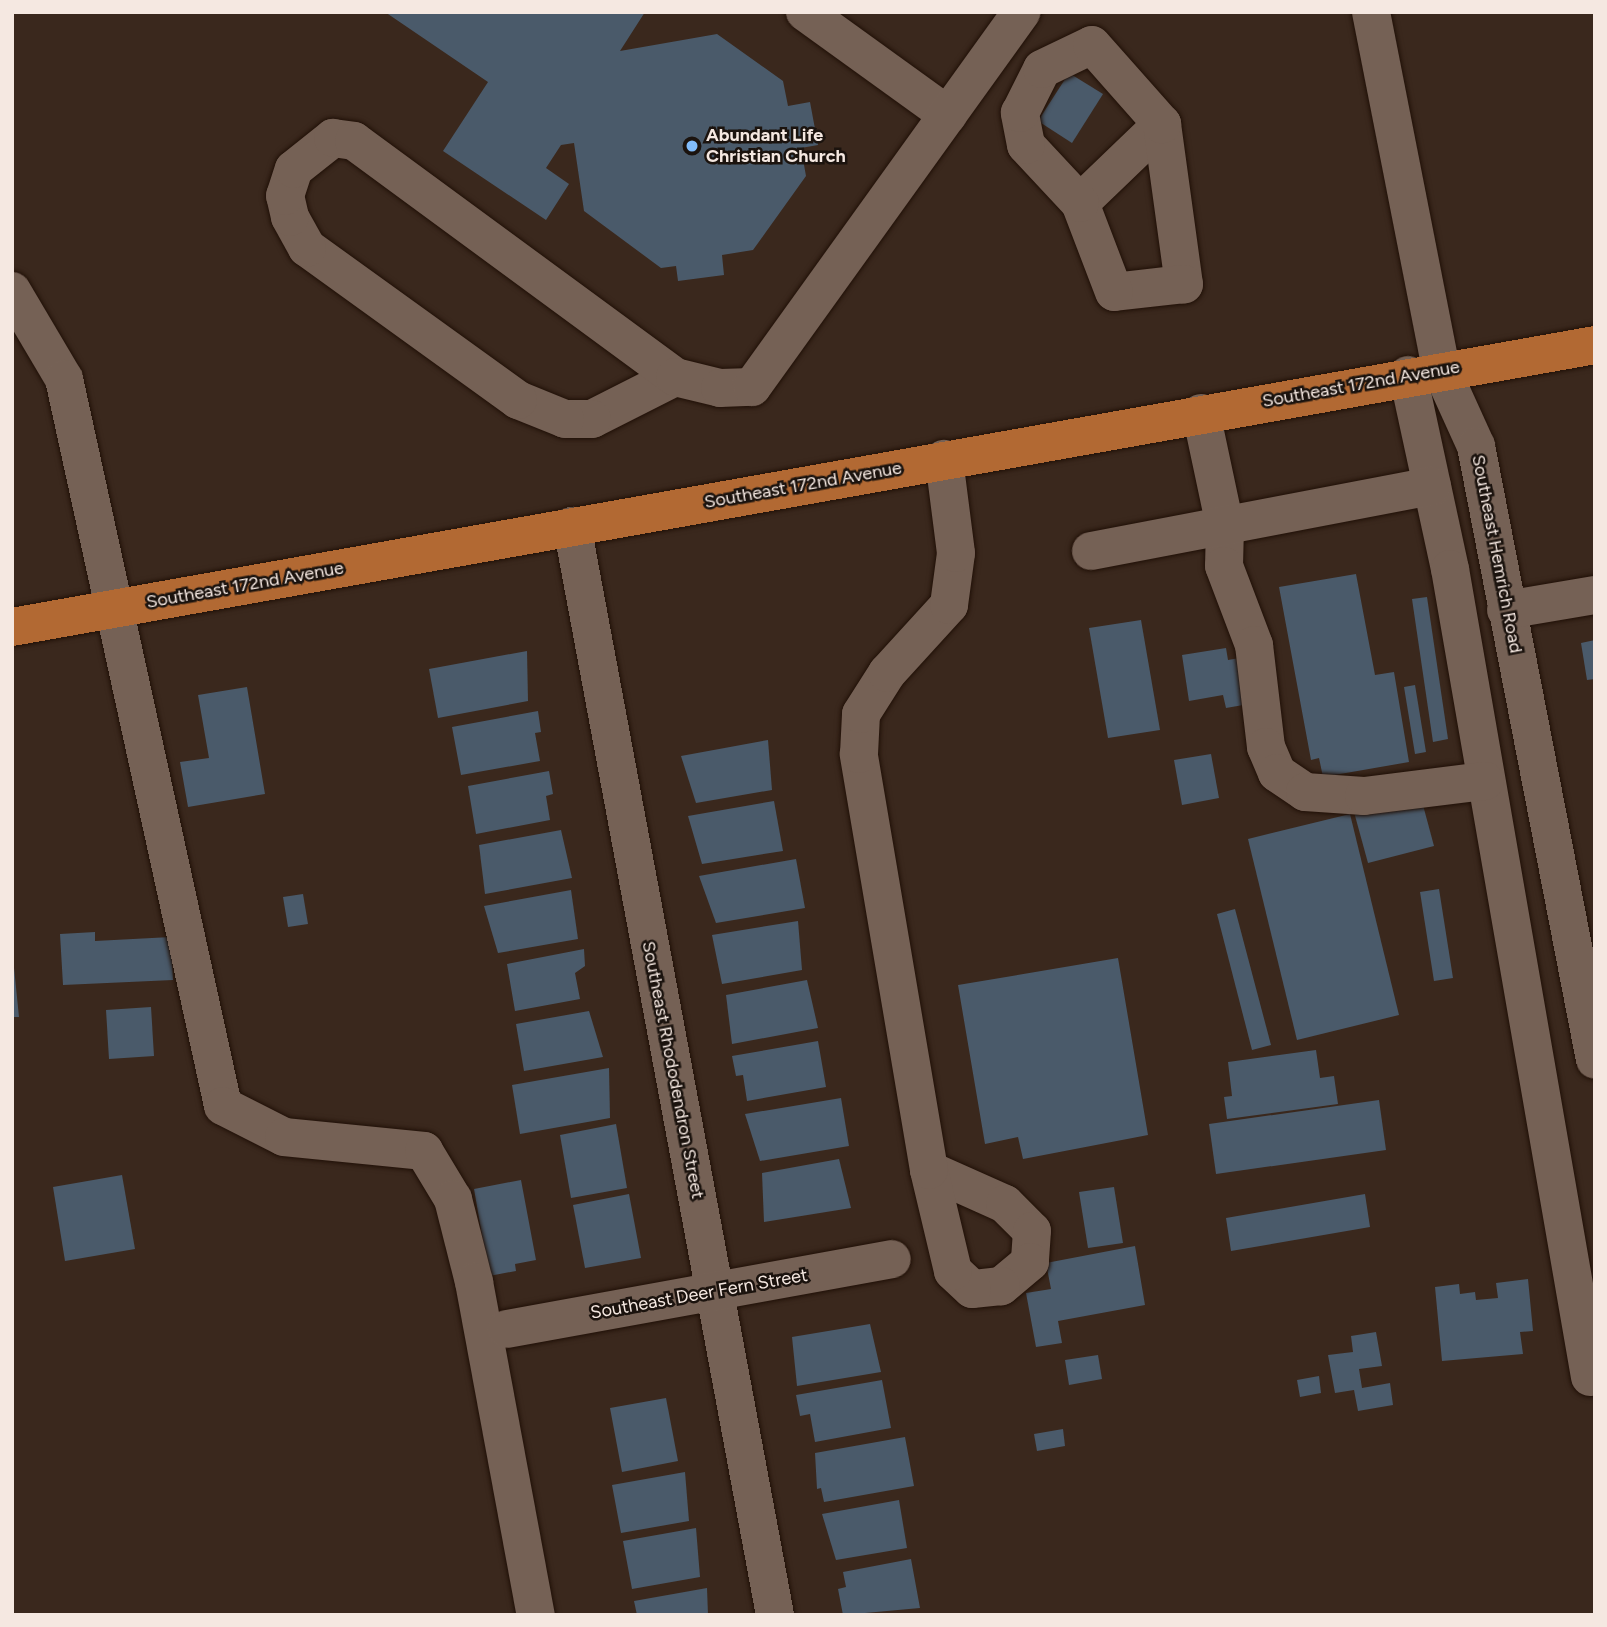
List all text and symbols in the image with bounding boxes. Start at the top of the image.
place label: Abundant Life Christian Church [706,125,846,168]
marker: Abundant Life Christian Church [684,138,700,154]
street label: Southeast 172nd Avenue [1261,356,1461,412]
street label: Southeast Hemrich Road [1467,453,1527,655]
street label: Southeast 172nd Avenue [703,457,903,513]
street label: Southeast 172nd Avenue [145,557,345,613]
street label: Southeast Rhododendron Street [637,939,709,1201]
street label: Southeast Deer Fern Street [589,1264,809,1324]

